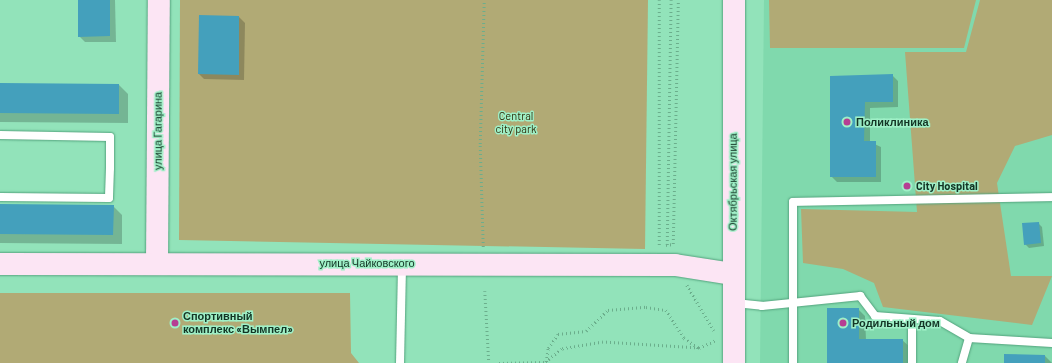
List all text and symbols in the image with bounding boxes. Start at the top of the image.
street label: улица Гагарина [151,92,165,170]
park label: Central city park [495,110,537,136]
place label: Поликлиника [856,115,929,129]
marker: Поликлиника [841,116,853,128]
street label: Октябрьская улица [726,133,740,231]
place label: City Hospital [916,179,978,193]
marker: City Hospital [901,180,913,192]
street label: улица Чайковского [319,256,415,270]
place label: Спортивный комплекс «Вымпел» [183,310,293,336]
place label: Родильный дом [852,316,940,330]
marker: Родильный дом [837,317,849,329]
marker: Спортивный комплекс «Вымпел» [170,318,180,328]

